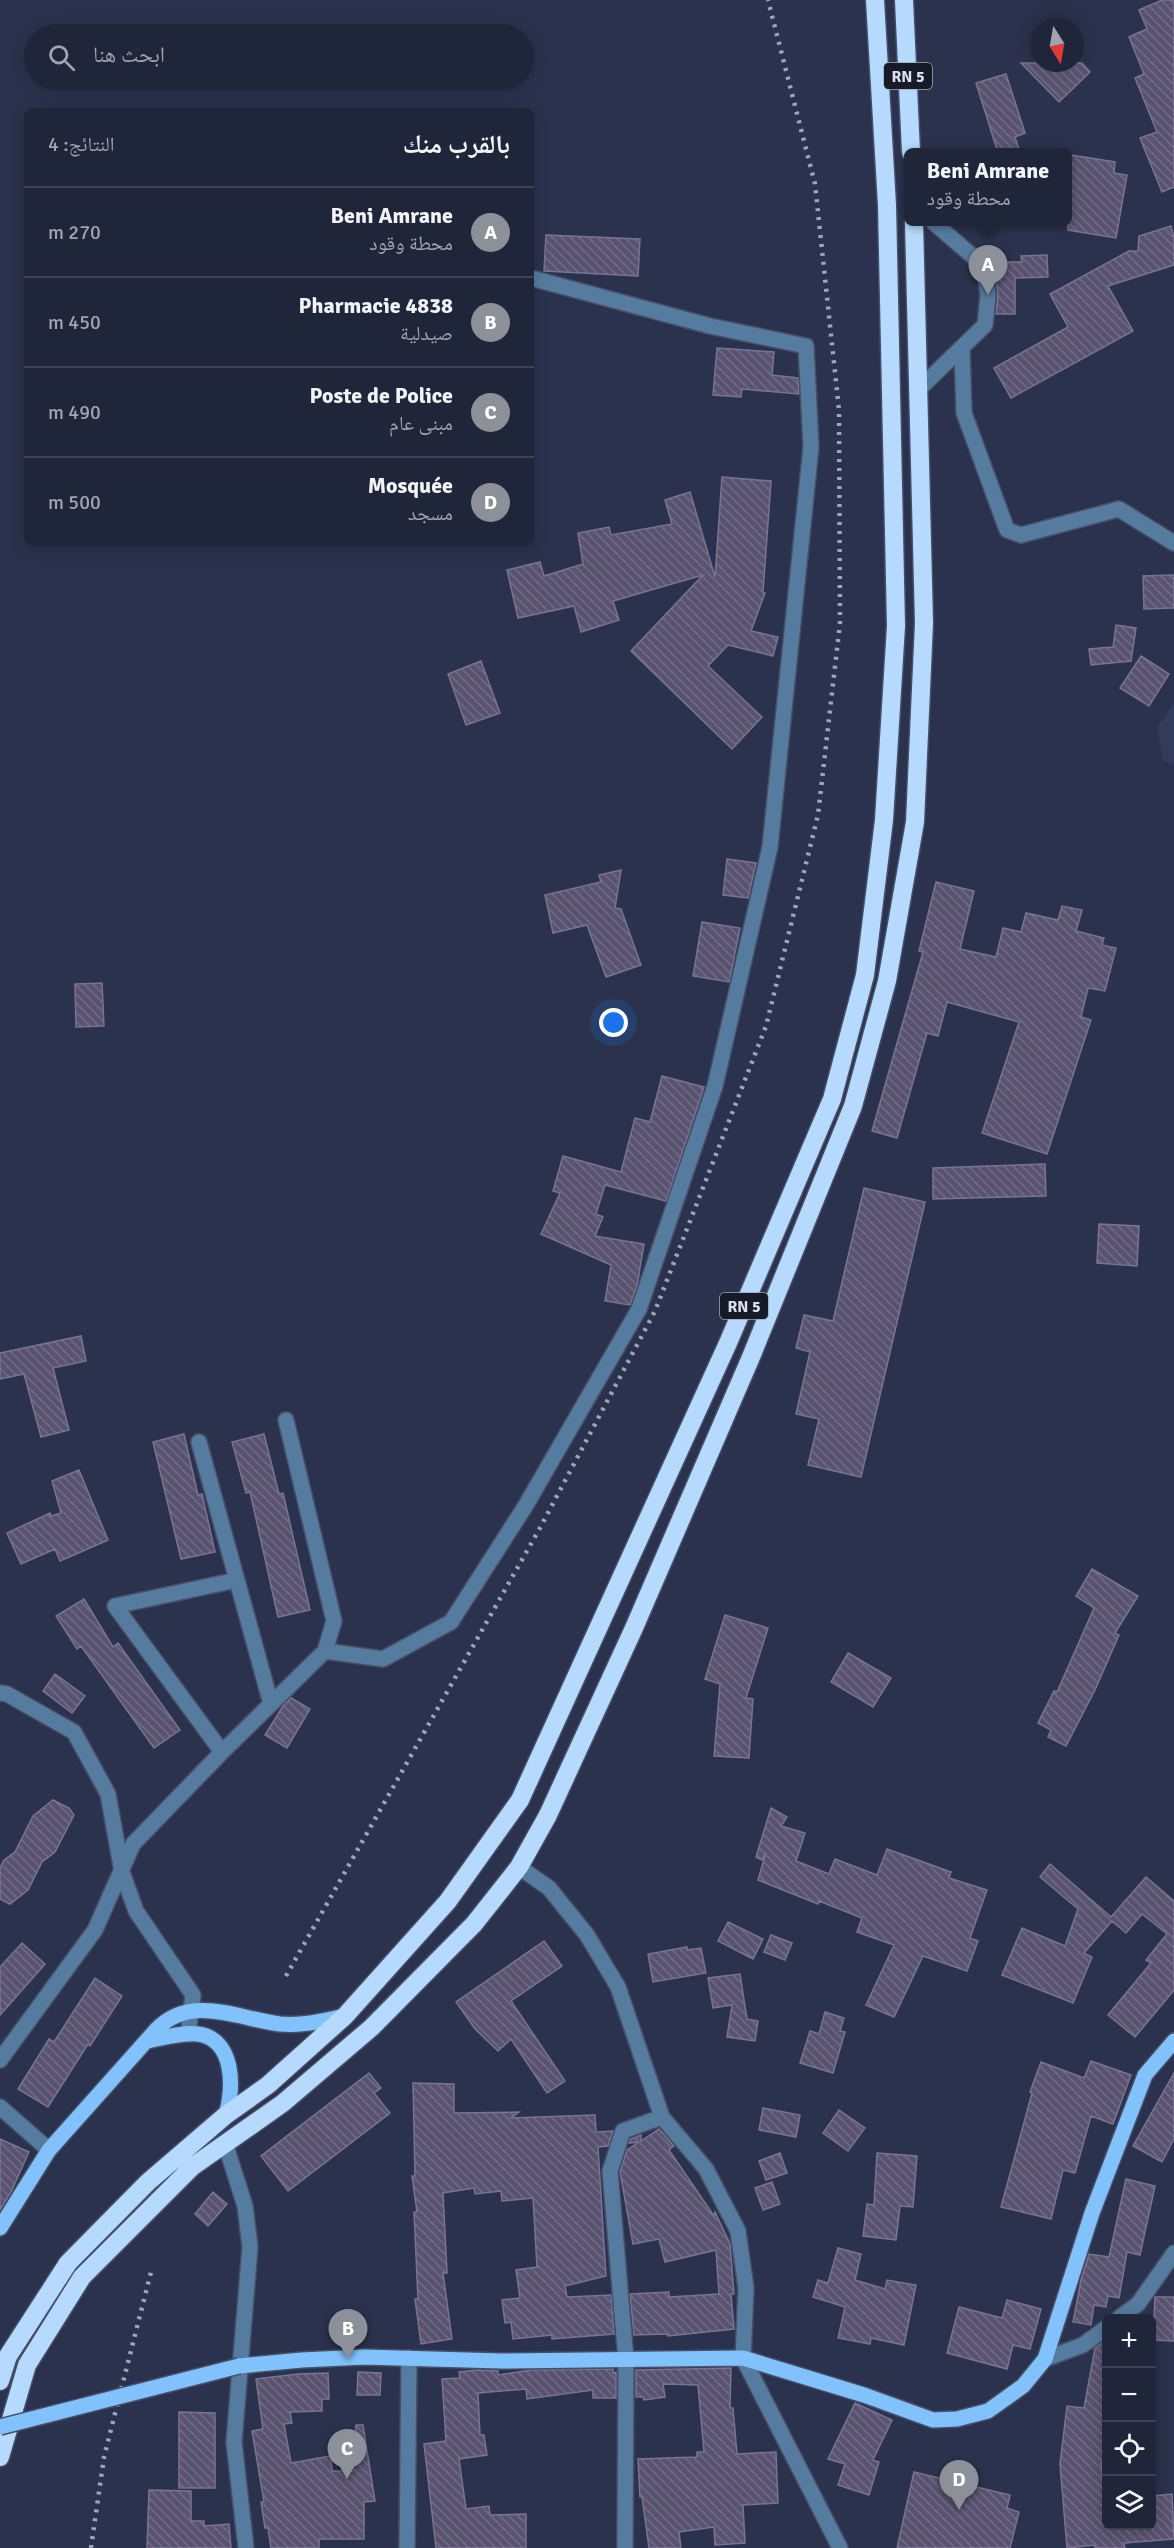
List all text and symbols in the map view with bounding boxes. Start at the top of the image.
north arrow [1030,18,1084,72]
search box [24,24,534,90]
icon: search [45,41,78,74]
text: ابحث هنا [93,41,165,68]
road number: RN 5 [884,63,932,89]
text: بالقرب منك [403,129,510,161]
text: النتائج: 4 [48,132,115,157]
popup [904,148,1072,226]
text: Beni Amrane [927,157,1049,184]
text: محطة وقود [927,186,1011,211]
text: Beni Amrane [331,202,453,229]
text: 270 m [48,220,101,245]
text: A [484,220,497,245]
text: محطة وقود [369,231,453,256]
pin: A [968,246,1008,295]
text: Pharmacie 4838 [299,292,453,319]
text: 450 m [48,310,101,335]
text: B [484,310,497,335]
text: صيدلية [400,321,453,346]
text: Poste de Police [310,382,453,409]
text: 490 m [48,400,101,425]
text: C [484,400,497,425]
text: مبنى عام [389,411,453,436]
text: Mosquée [368,472,453,499]
text: 500 m [48,490,101,515]
text: D [484,490,497,515]
text: مسجد [408,501,453,526]
your location [599,1008,628,1037]
road number: RN 5 [720,1293,768,1319]
pin: B [328,2310,368,2359]
map controls [1102,2314,1156,2530]
button: + [1102,2314,1156,2368]
button: − [1102,2368,1156,2422]
button: locate [1102,2422,1156,2476]
pin: C [328,2430,366,2479]
pin: D [940,2460,978,2510]
button: layers [1102,2476,1156,2530]

